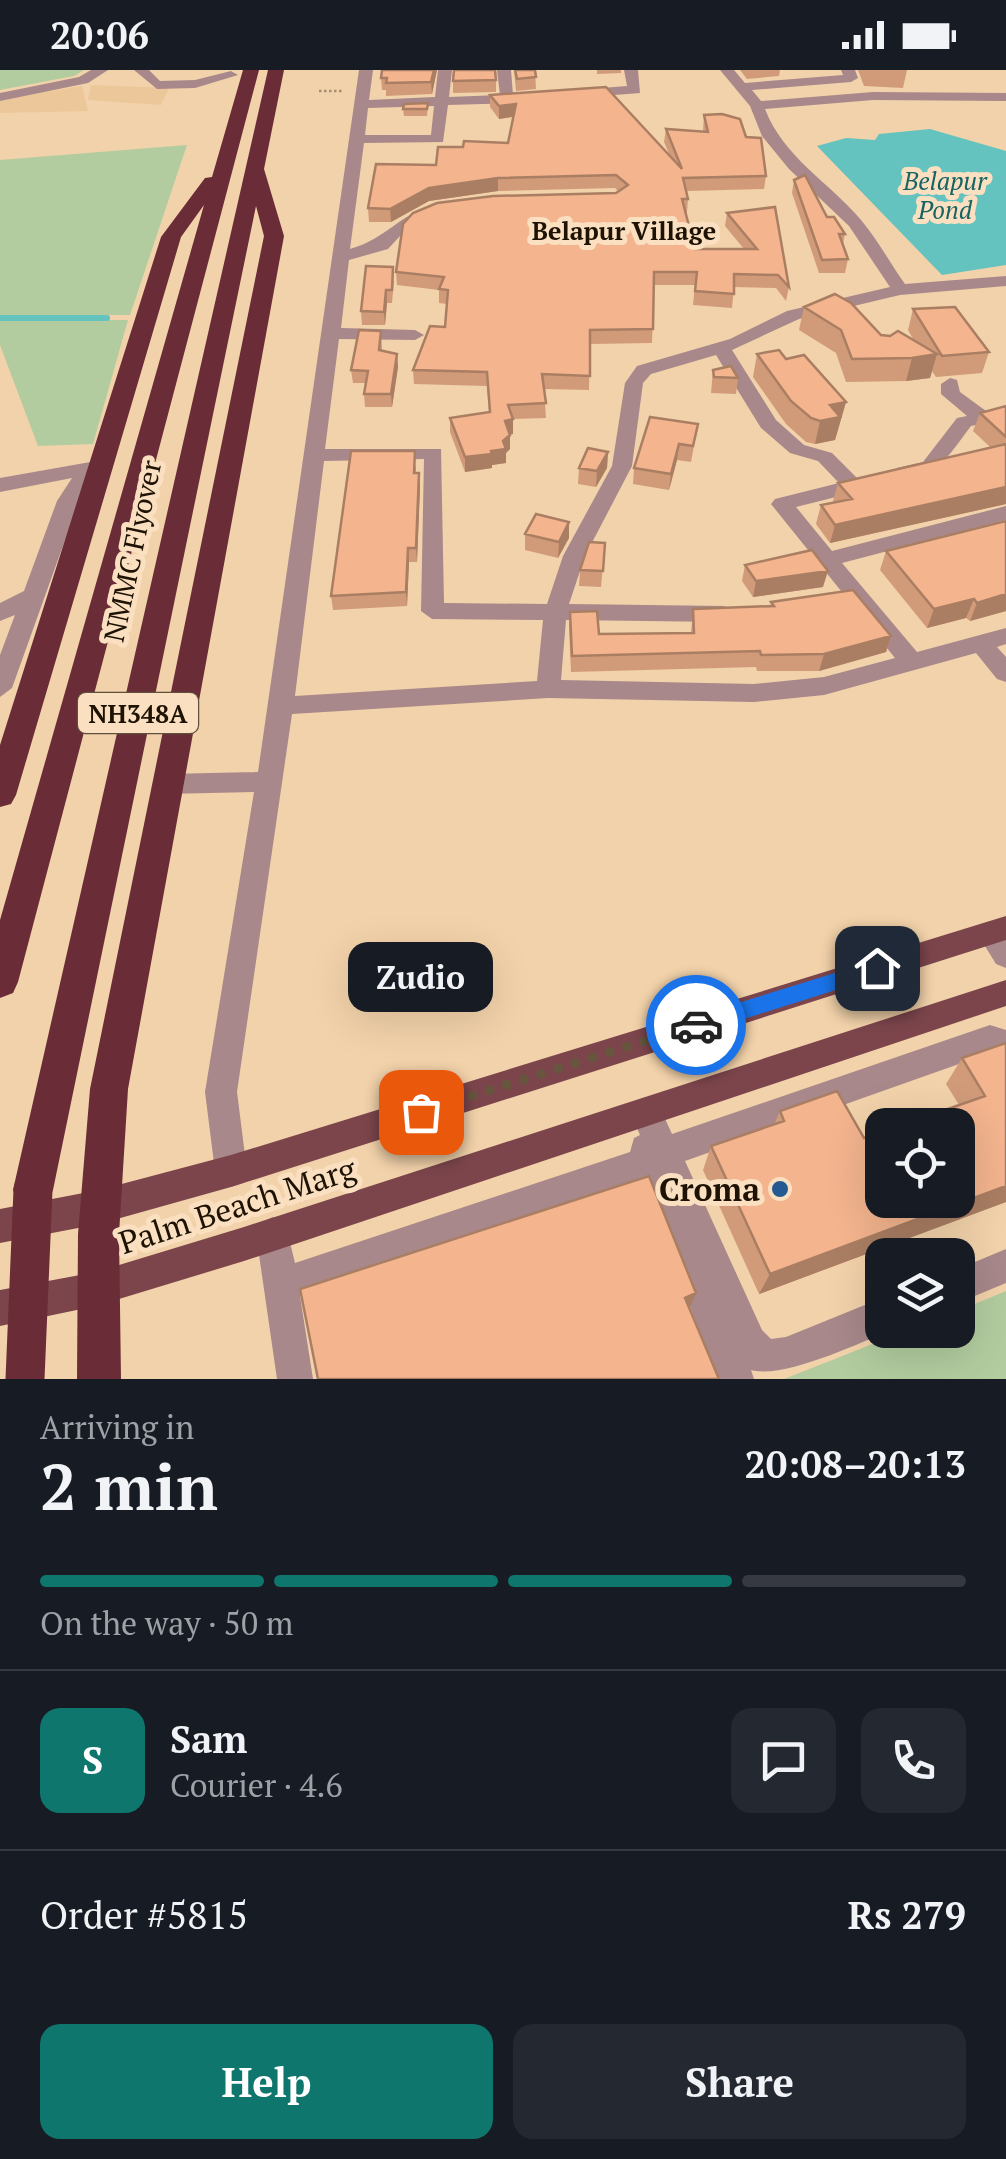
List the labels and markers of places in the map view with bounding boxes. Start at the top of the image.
pin [835,926,920,1011]
callout: Zudio [348,942,494,1012]
pin [379,1070,464,1155]
place label: Croma [659,1168,760,1210]
marker: Croma [769,1178,791,1200]

